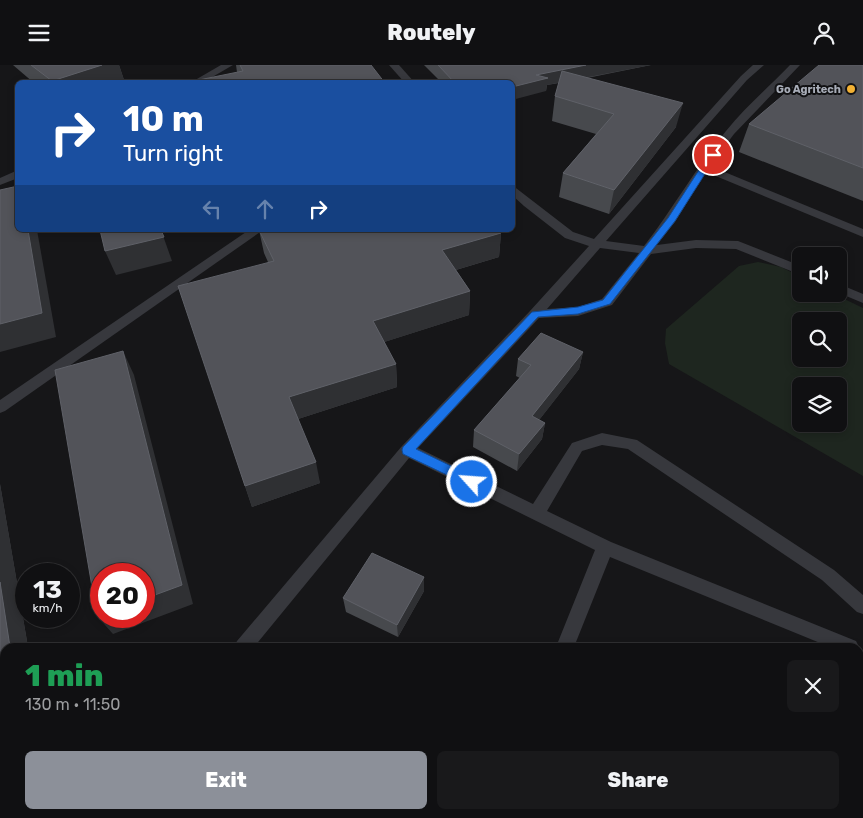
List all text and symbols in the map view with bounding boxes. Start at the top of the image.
icon: menu [25,19,53,47]
text: Routely [387,19,476,46]
icon: person [810,19,838,47]
place label: Go Agritech [776,83,841,96]
marker: Go Agritech [845,83,857,95]
text: 10 m [123,98,204,140]
icon: right [40,100,105,165]
pin [692,134,734,176]
text: Turn right [123,140,223,167]
icon: arrive [699,141,727,169]
icon: left [198,195,226,223]
icon: ahead [251,195,279,223]
icon: right [304,195,332,223]
map controls [792,247,847,432]
button: sound [792,247,847,302]
button: search [792,312,847,367]
button: layers [792,377,847,432]
position arrow [445,455,497,507]
speed limit sign: 20 [90,563,155,628]
text: 13 [33,575,62,604]
text: km/h [33,601,62,615]
text: 1 min [25,658,103,694]
button: close [787,660,839,712]
text: 130 m · 11:50 [25,695,120,714]
button: Exit [25,751,427,809]
button: Share [437,751,839,809]

